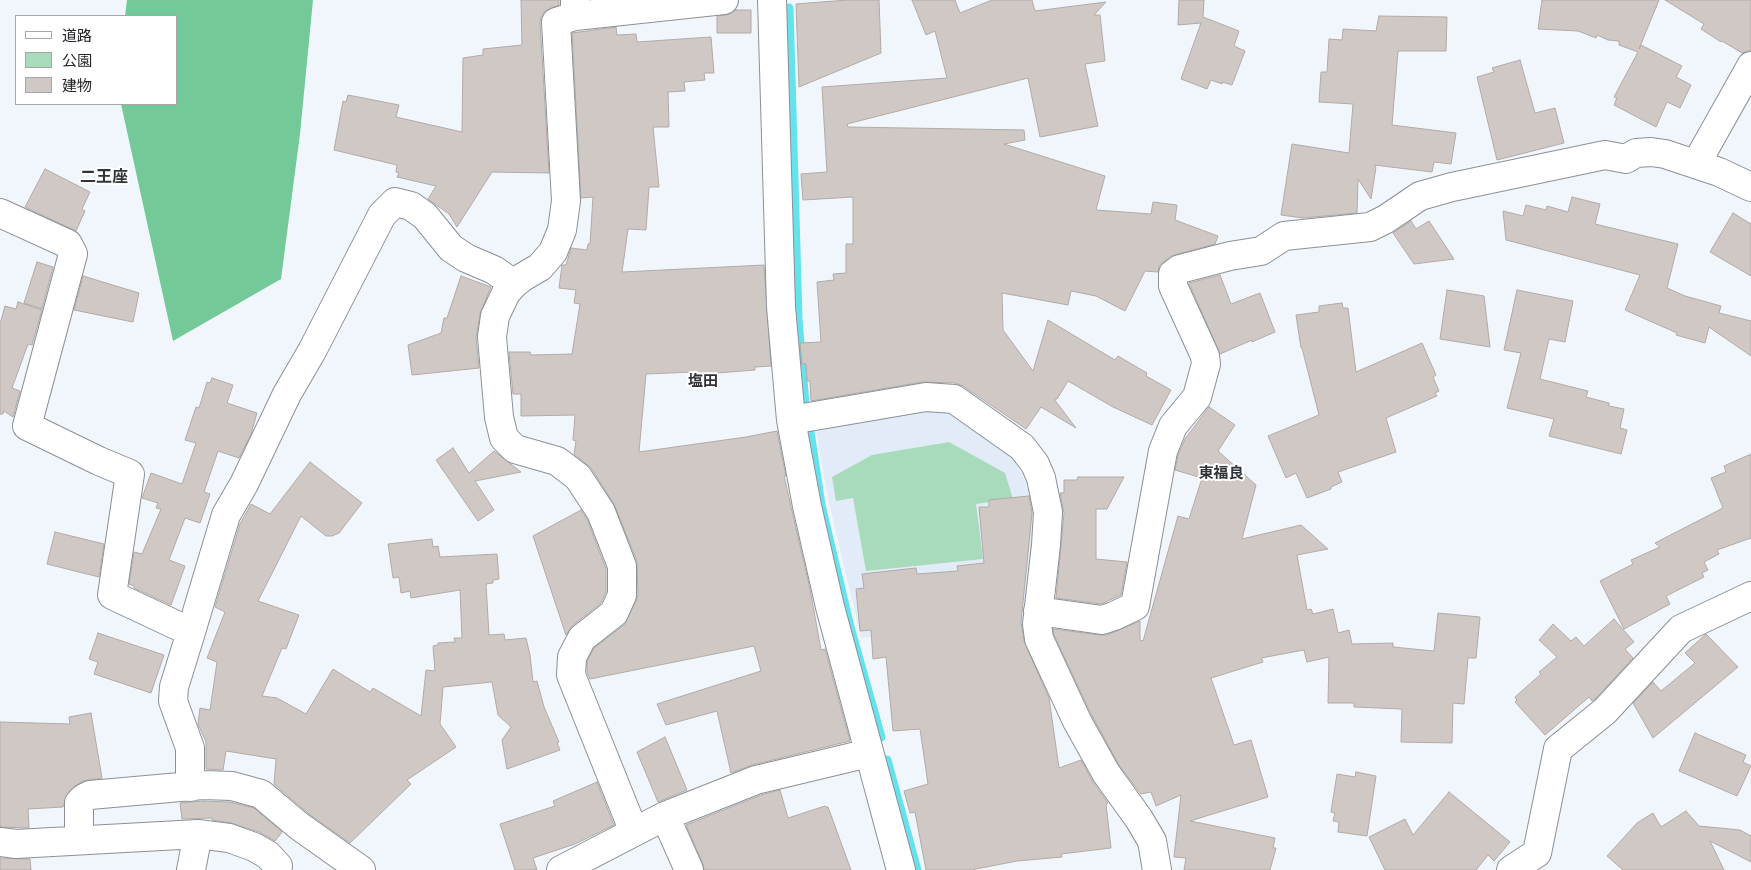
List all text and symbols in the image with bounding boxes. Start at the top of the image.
legend [15,15,178,105]
text: 道路 [62,29,92,44]
text: 公園 [62,54,92,69]
text: 建物 [62,79,92,94]
district label: 二王座 [80,167,128,187]
district label: 塩田 [688,372,718,390]
district label: 東福良 [1199,464,1243,482]

